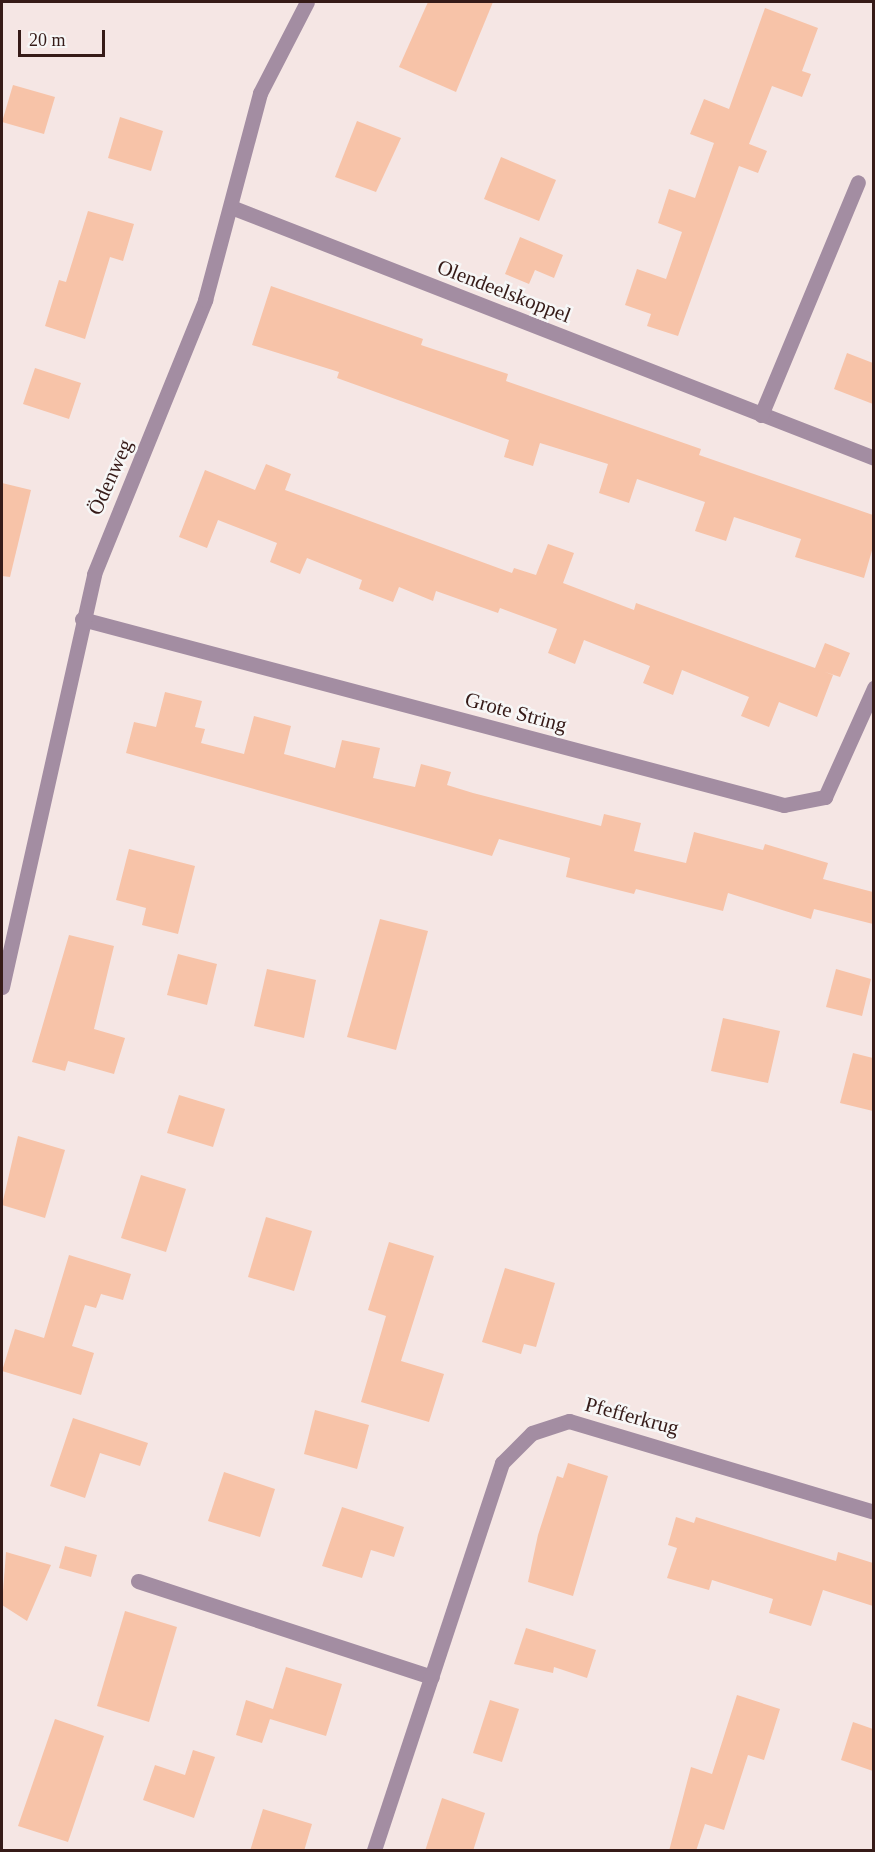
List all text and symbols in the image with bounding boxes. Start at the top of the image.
scale bar [21,18,108,56]
text: 20 m [29,30,66,50]
street label: Olendeelskoppel [434,254,574,328]
street label: Ödenweg [82,435,138,519]
street label: Grote String [462,686,570,738]
street label: Pfefferkrug [582,1391,682,1441]

